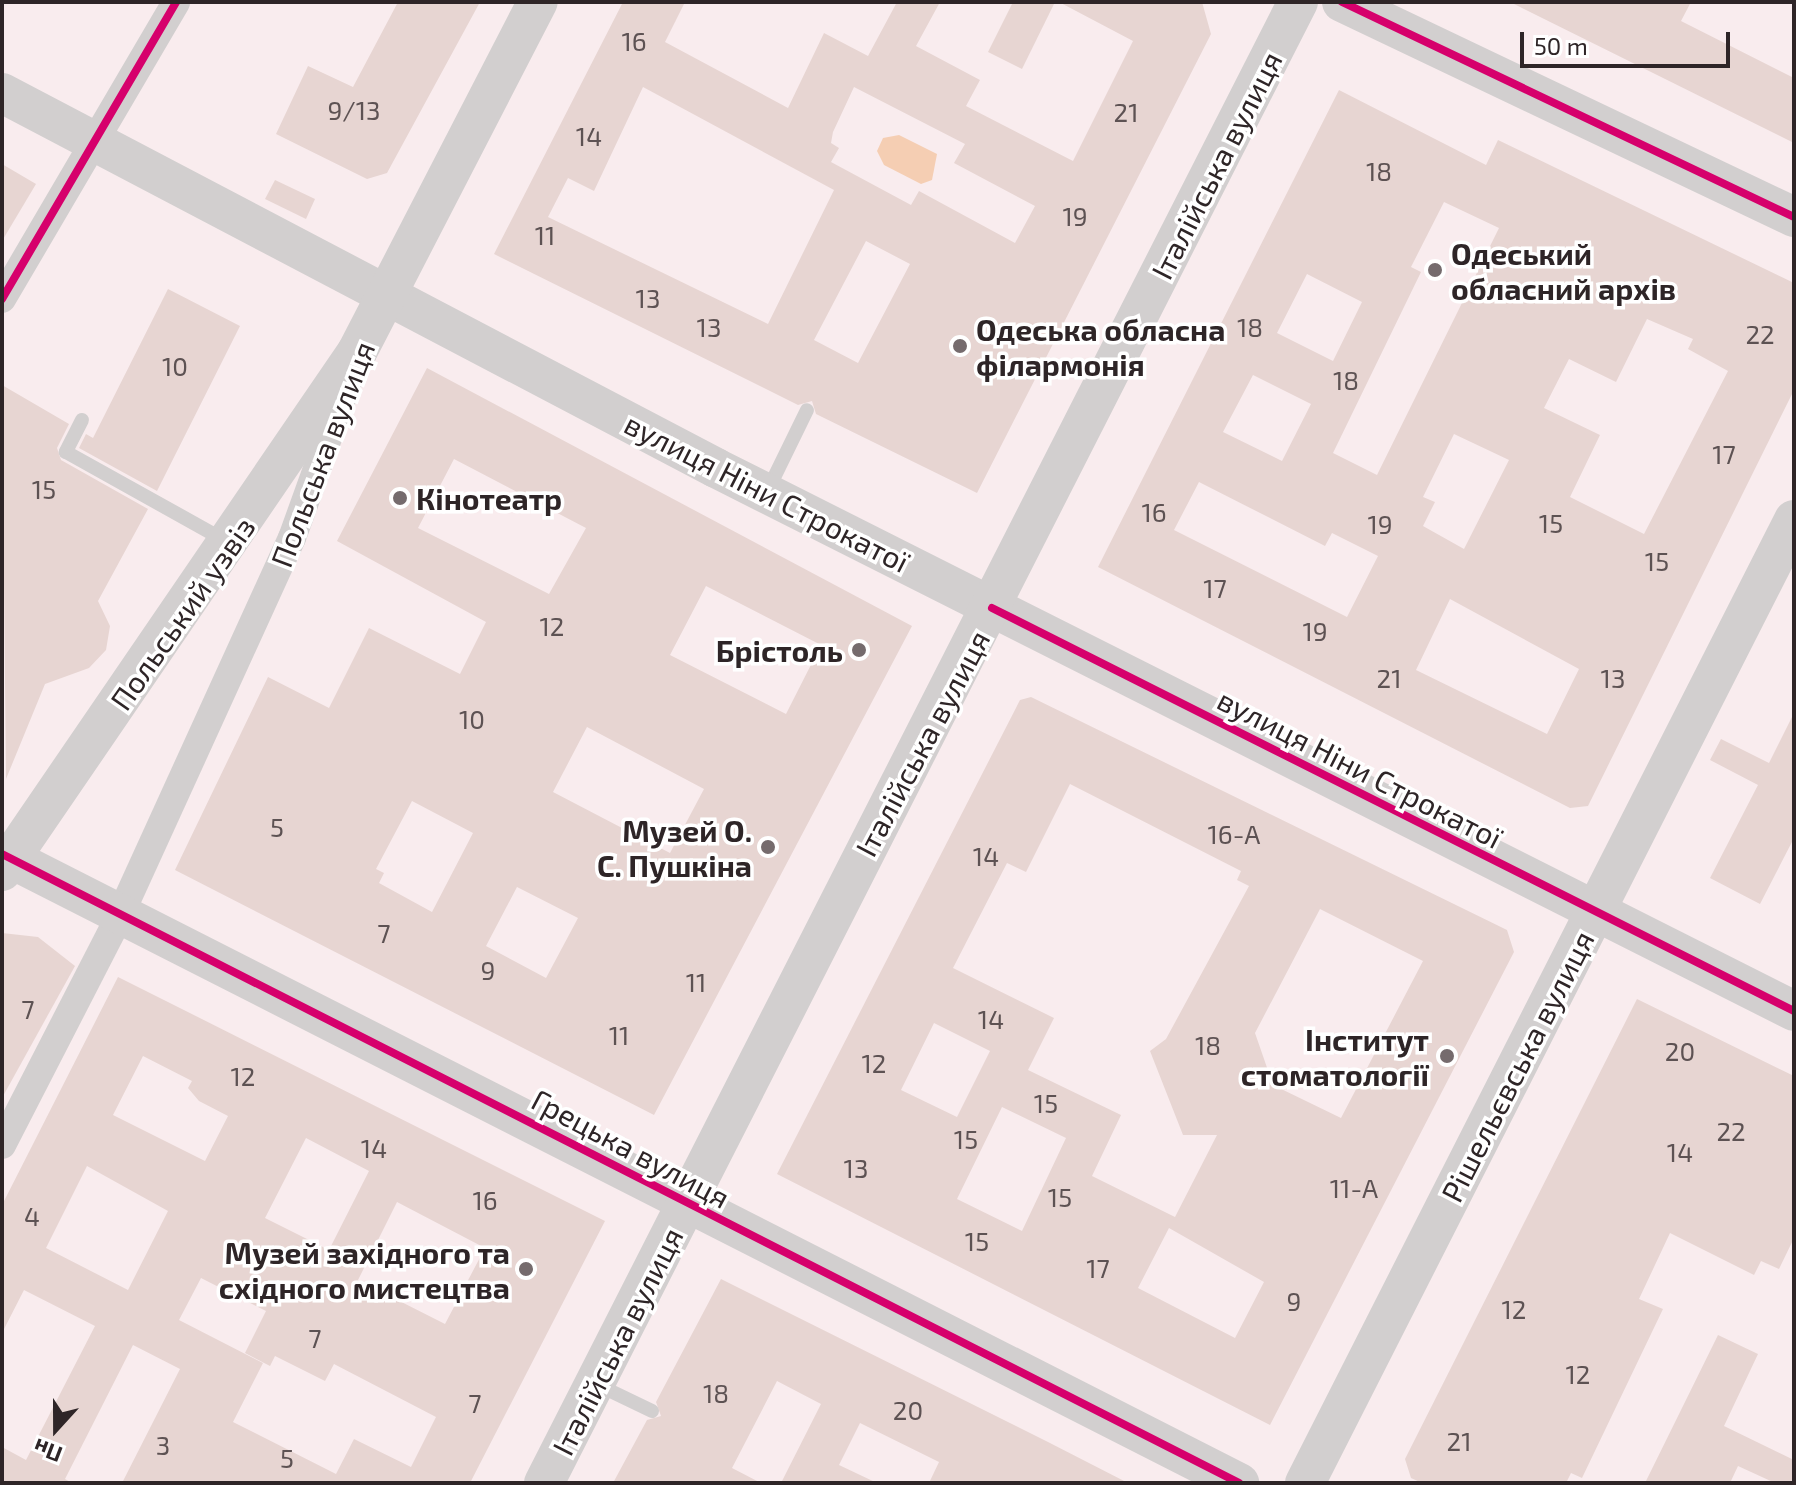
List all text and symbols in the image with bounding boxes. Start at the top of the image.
scale bar [1524,16,1734,66]
house number: 16 [621,25,647,57]
text: 50 m [1534,31,1588,60]
street label: Італійська вулиця [1143,45,1289,285]
house number: 9/13 [327,94,381,126]
house number: 21 [1114,96,1138,128]
house number: 14 [576,120,602,152]
house number: 18 [1366,155,1392,187]
house number: 19 [1062,200,1088,232]
house number: 11 [535,219,555,251]
place label: Одеський обласний архів [1451,235,1676,306]
marker: Одеський обласний архів [1426,261,1444,279]
house number: 13 [636,282,660,314]
house number: 13 [697,311,721,343]
place label: Одеська обласна філармонія [976,311,1225,382]
house number: 18 [1237,311,1263,343]
house number: 22 [1745,318,1775,350]
street label: Польська вулиця [262,336,382,572]
marker: Одеська обласна філармонія [951,337,969,355]
house number: 10 [162,350,188,382]
house number: 18 [1333,364,1359,396]
street label: вулиця Ніни Строкатої [619,405,915,579]
house number: 17 [1712,438,1736,470]
house number: 15 [32,473,56,505]
place label: Кінотеатр [416,480,562,516]
marker: Кінотеатр [391,489,409,507]
house number: 16 [1141,496,1167,528]
house number: 15 [1539,507,1563,539]
house number: 19 [1367,508,1393,540]
street label: Польський узвіз [102,510,262,716]
house number: 15 [1645,545,1669,577]
house number: 17 [1203,572,1227,604]
house number: 12 [540,610,564,642]
house number: 19 [1302,615,1328,647]
street label: Італійська вулиця [847,624,997,862]
place label: Брістоль [716,632,843,668]
marker: Брістоль [850,641,868,659]
house number: 21 [1377,662,1401,694]
house number: 13 [1601,662,1625,694]
street label: вулиця Ніни Строкатої [1212,681,1508,855]
house number: 10 [459,703,485,735]
house number: 5 [270,811,284,843]
place label: Музей О. С. Пушкіна [597,812,752,882]
house number: 16-А [1207,818,1261,850]
marker: Музей О. С. Пушкіна [759,838,777,856]
house number: 14 [973,840,999,872]
house number: 7 [377,917,391,949]
street label: Рішельєвська вулиця [1433,924,1601,1208]
house number: 9 [481,954,495,986]
house number: 11 [686,966,706,998]
house number: 7 [21,993,35,1025]
house number: 14 [978,1003,1004,1035]
house number: 11 [609,1019,629,1051]
place label: Інститут стоматології [1241,1021,1429,1092]
house number: 18 [1195,1029,1221,1061]
house number: 20 [1665,1035,1695,1067]
marker: Інститут стоматології [1436,1045,1458,1067]
house number: 12 [862,1047,886,1079]
house number: 12 [231,1060,255,1092]
street label: Грецька вулиця [526,1081,736,1215]
house number: 15 [1034,1087,1058,1119]
house number: 22 [1716,1115,1746,1147]
house number: 15 [954,1123,978,1155]
house number: 14 [361,1132,387,1164]
house number: 14 [1667,1136,1693,1168]
house number: 13 [844,1152,868,1184]
house number: 11-А [1330,1172,1378,1204]
house number: 15 [1048,1181,1072,1213]
house number: 16 [472,1184,498,1216]
house number: 4 [24,1200,40,1232]
street label: Італійська вулиця [544,1221,690,1461]
house number: 15 [965,1225,989,1257]
place label: Музей західного та східного мистецтва [219,1234,510,1304]
house number: 17 [1086,1252,1110,1284]
marker: Музей західного та східного мистецтва [517,1260,535,1278]
house number: 9 [1287,1285,1301,1317]
house number: 12 [1502,1293,1526,1325]
house number: 7 [308,1322,322,1354]
house number: 12 [1566,1358,1590,1390]
house number: 18 [703,1377,729,1409]
house number: 7 [468,1387,482,1419]
north arrow [16,1389,96,1469]
house number: 20 [893,1394,923,1426]
house number: 21 [1447,1425,1471,1457]
house number: 3 [156,1429,170,1461]
text: Пн [29,1434,65,1469]
house number: 5 [280,1442,294,1474]

